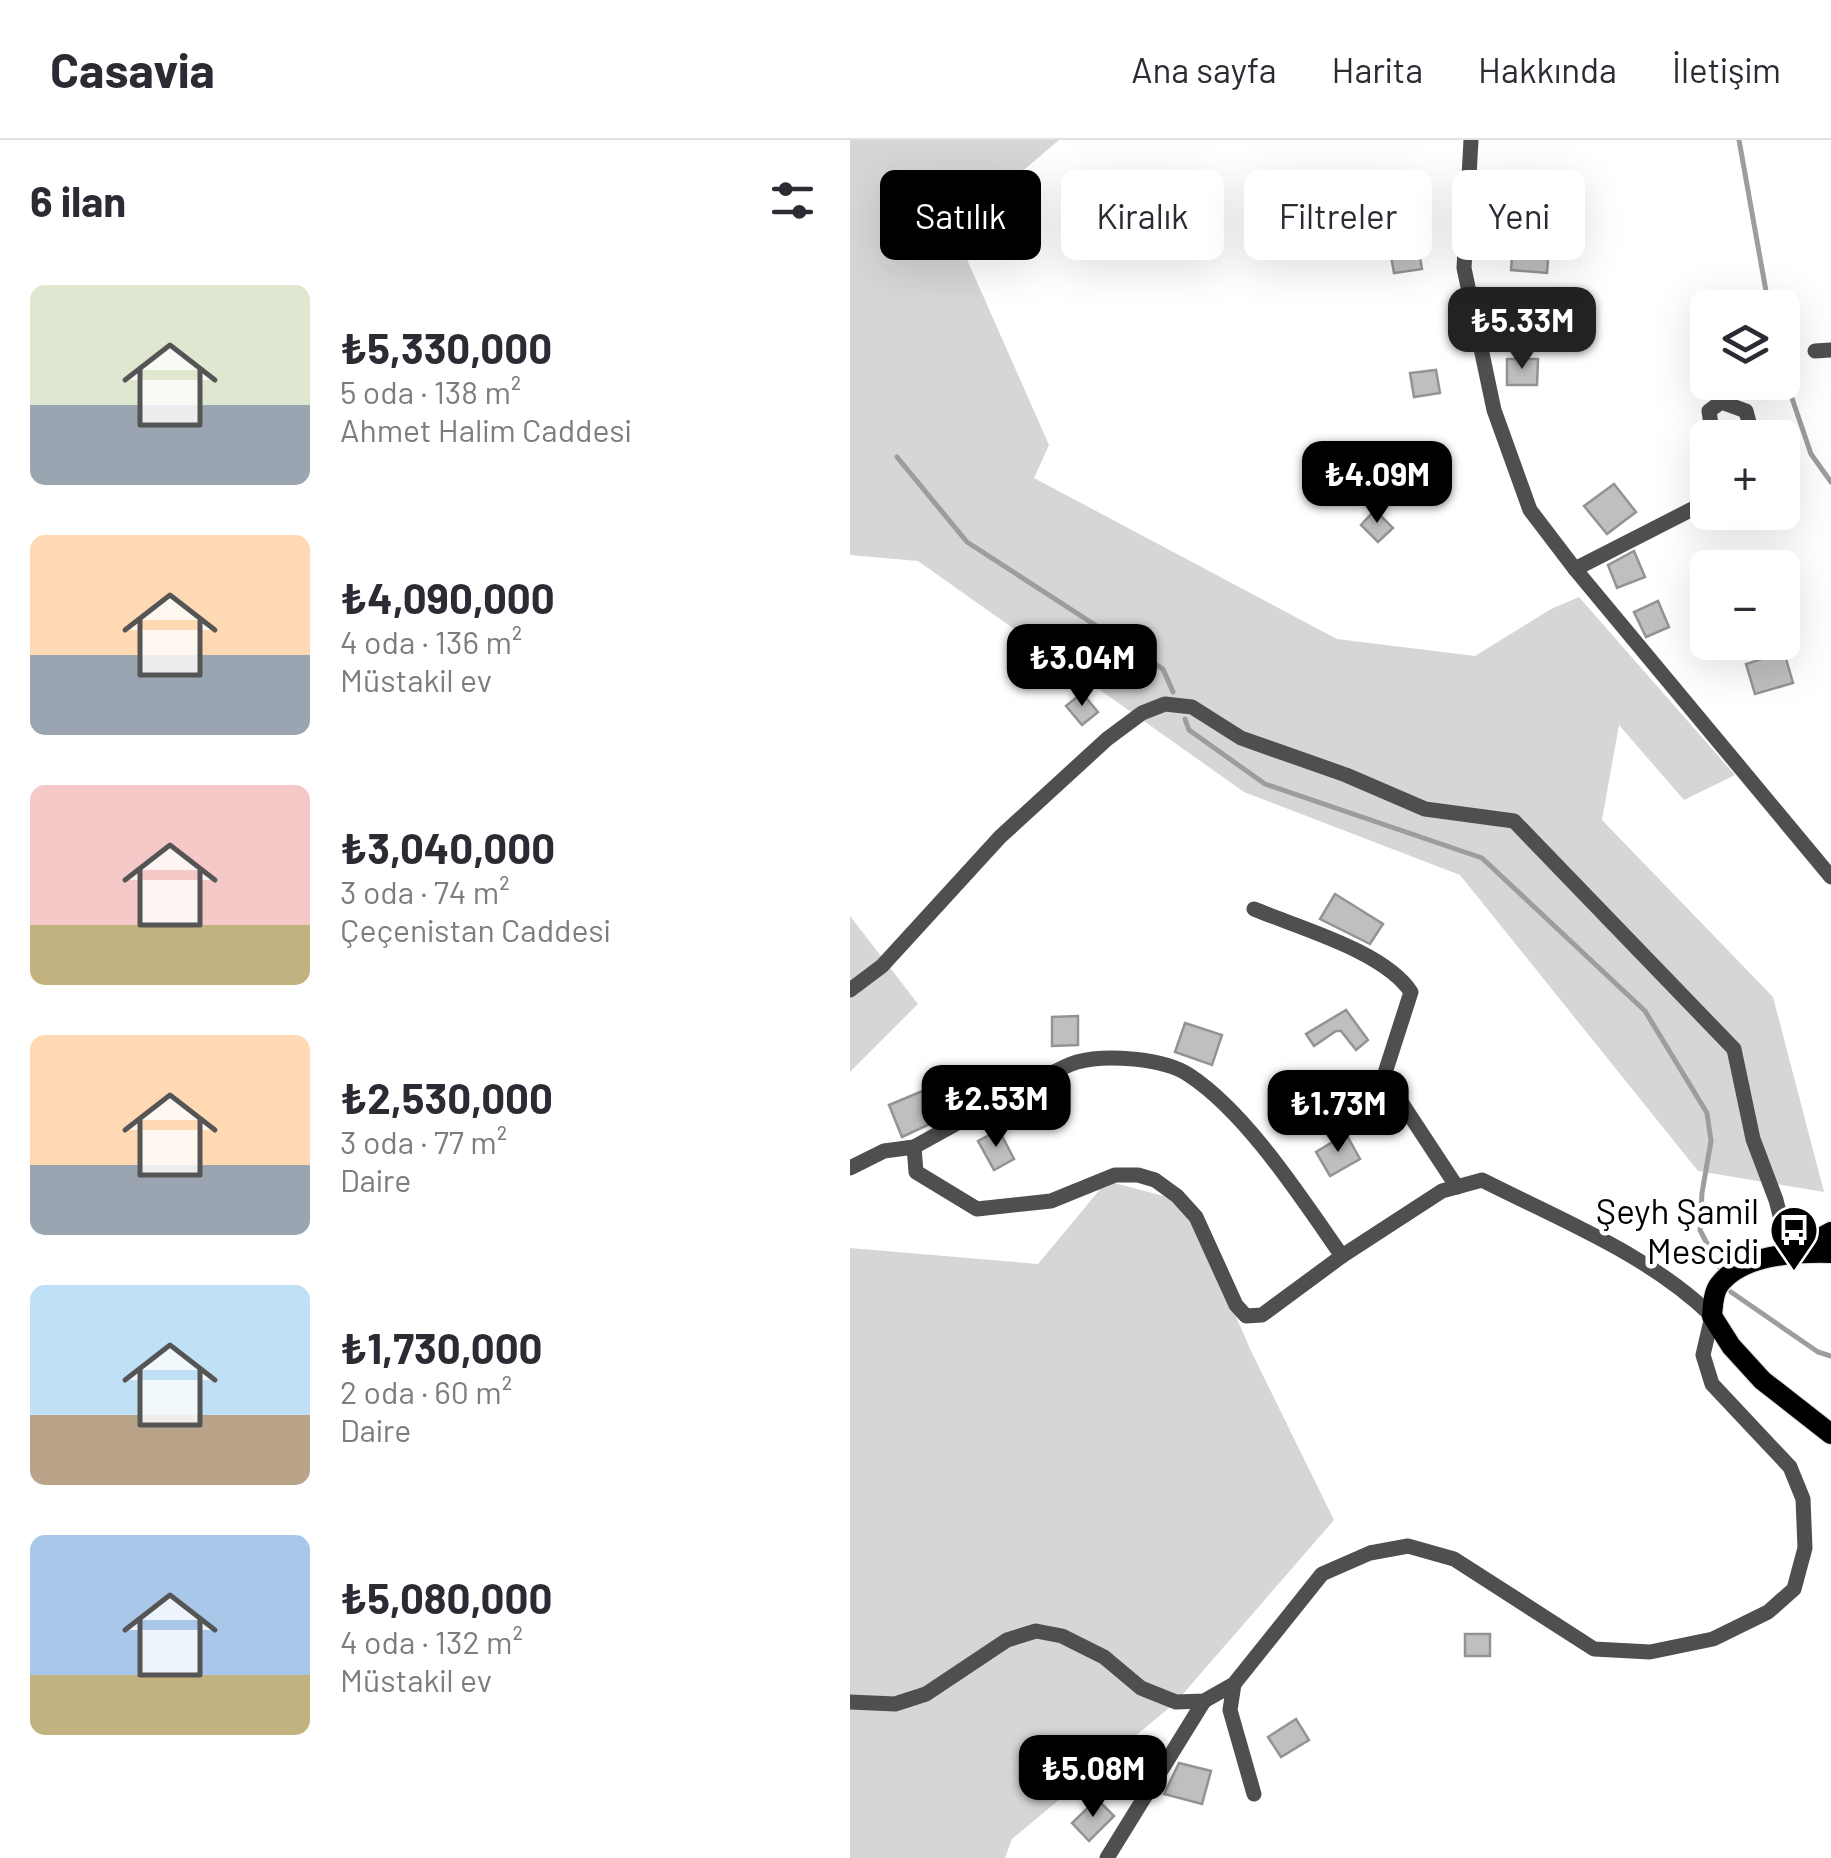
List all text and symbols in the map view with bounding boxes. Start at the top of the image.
text: Casavia [50,40,215,98]
text: Ana sayfa [1131,48,1277,90]
text: Harita [1332,48,1423,90]
text: Hakkında [1478,48,1617,90]
text: İletişim [1672,48,1781,90]
chip: Satılık [880,170,1041,260]
chip: Kiralık [1061,170,1224,260]
chip: Filtreler [1244,170,1432,260]
chip: Yeni [1452,170,1585,260]
icon: filters [765,173,820,228]
text: 6 ilan [30,175,126,225]
pin: ₺5.33M [1441,287,1603,372]
map controls [1690,290,1800,660]
button: layers [1690,290,1800,400]
text: ₺5.33M [1470,300,1574,338]
text: ₺5,330,000 [340,322,552,372]
icon: home [110,325,230,445]
text: 5 oda · 138 m² [340,372,521,410]
text: Ahmet Halim Caddesi [340,410,632,448]
button: + [1690,420,1800,530]
pin: ₺4.09M [1296,441,1458,526]
text: ₺4.09M [1324,454,1430,492]
button: − [1690,550,1800,660]
text: ₺4,090,000 [340,572,555,622]
icon: home [110,575,230,695]
text: 4 oda · 136 m² [340,622,522,660]
pin: ₺3.04M [1001,624,1163,709]
text: ₺3.04M [1029,637,1135,675]
text: Müstakil ev [340,660,492,698]
text: ₺3,040,000 [340,822,555,872]
icon: home [110,825,230,945]
text: 3 oda · 74 m² [340,872,510,910]
text: Çeçenistan Caddesi [340,910,611,948]
pin: ₺2.53M [915,1065,1077,1150]
pin: ₺1.73M [1257,1070,1419,1155]
text: ₺2,530,000 [340,1072,553,1122]
icon: home [110,1075,230,1195]
text: ₺2.53M [944,1078,1048,1116]
text: ₺1.73M [1290,1083,1386,1121]
text: 3 oda · 77 m² [340,1122,507,1160]
text: Daire [340,1160,411,1198]
place label: Şeyh Şamil Mescidi [1596,1189,1759,1271]
bus stop icon: Şeyh Şamil Mescidi [1768,1204,1820,1272]
text: ₺1,730,000 [340,1322,543,1372]
icon: home [110,1325,230,1445]
text: 2 oda · 60 m² [340,1372,512,1410]
text: Daire [340,1410,411,1448]
text: ₺5,080,000 [340,1572,552,1622]
icon: home [110,1575,230,1695]
text: 4 oda · 132 m² [340,1622,523,1660]
text: Müstakil ev [340,1660,492,1698]
pin: ₺5.08M [1012,1735,1174,1820]
text: ₺5.08M [1041,1748,1145,1786]

